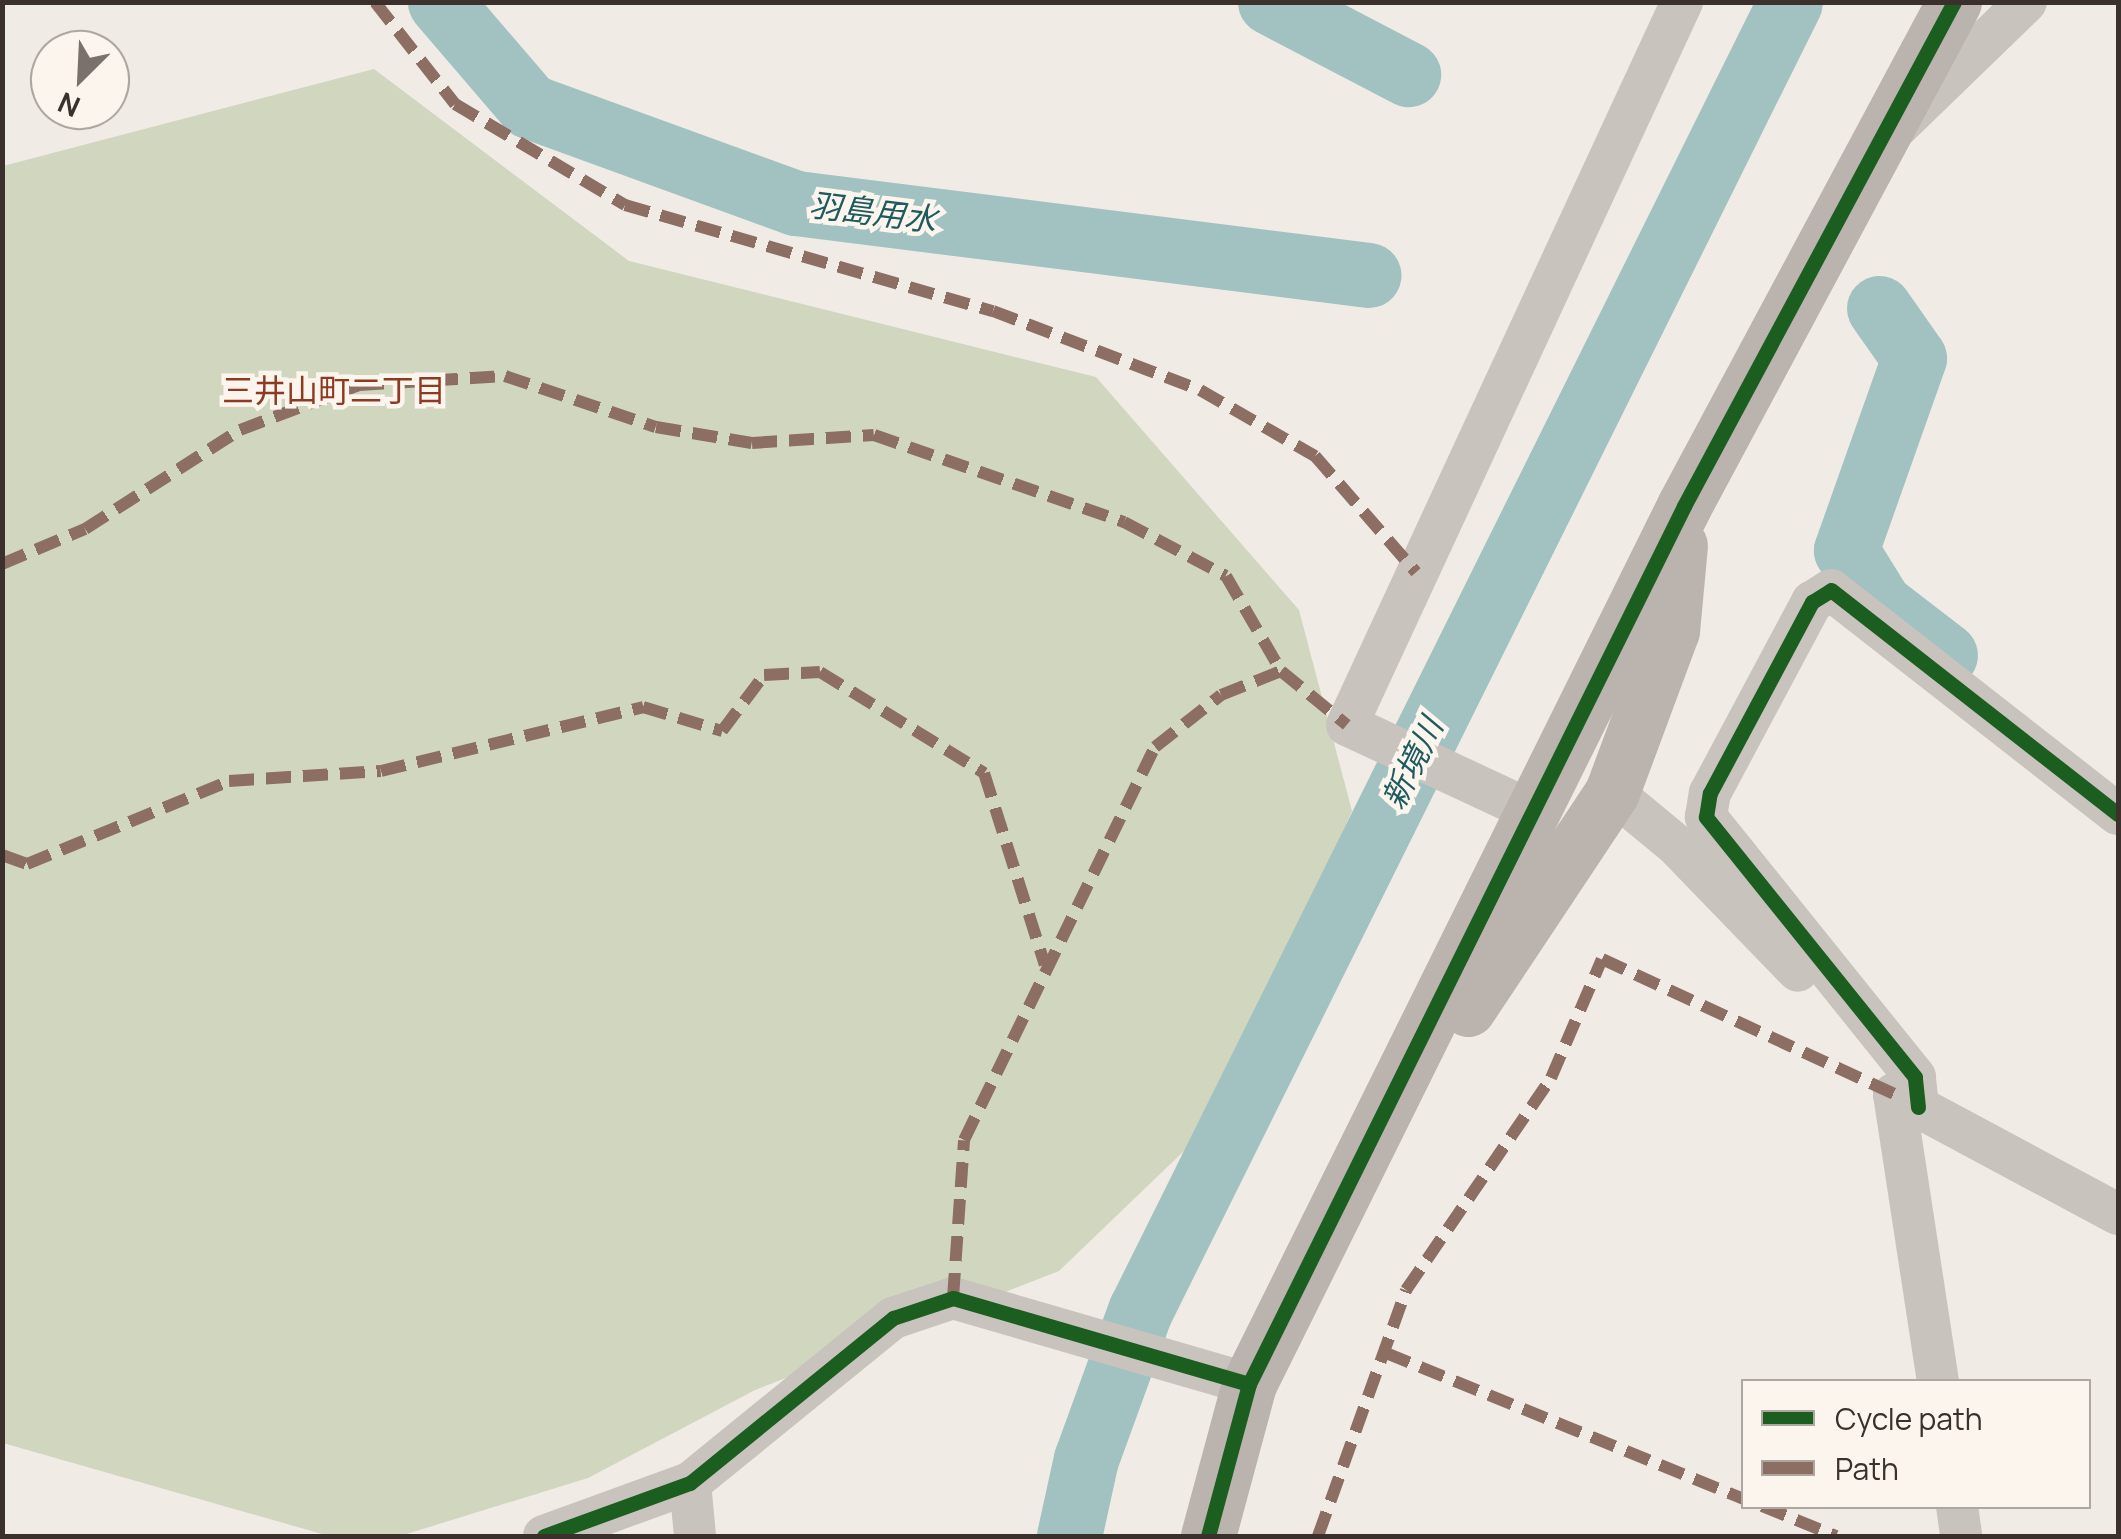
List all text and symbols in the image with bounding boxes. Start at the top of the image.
north arrow [30,30,130,130]
text: N [52,84,86,127]
water label: 羽島用水 [807,185,939,239]
district label: 三井山町二丁目 [222,371,446,409]
water label: 新境川 [1374,711,1450,815]
legend [1741,1379,2091,1509]
text: Cycle path [1835,1398,1983,1439]
text: Path [1835,1448,1899,1489]

